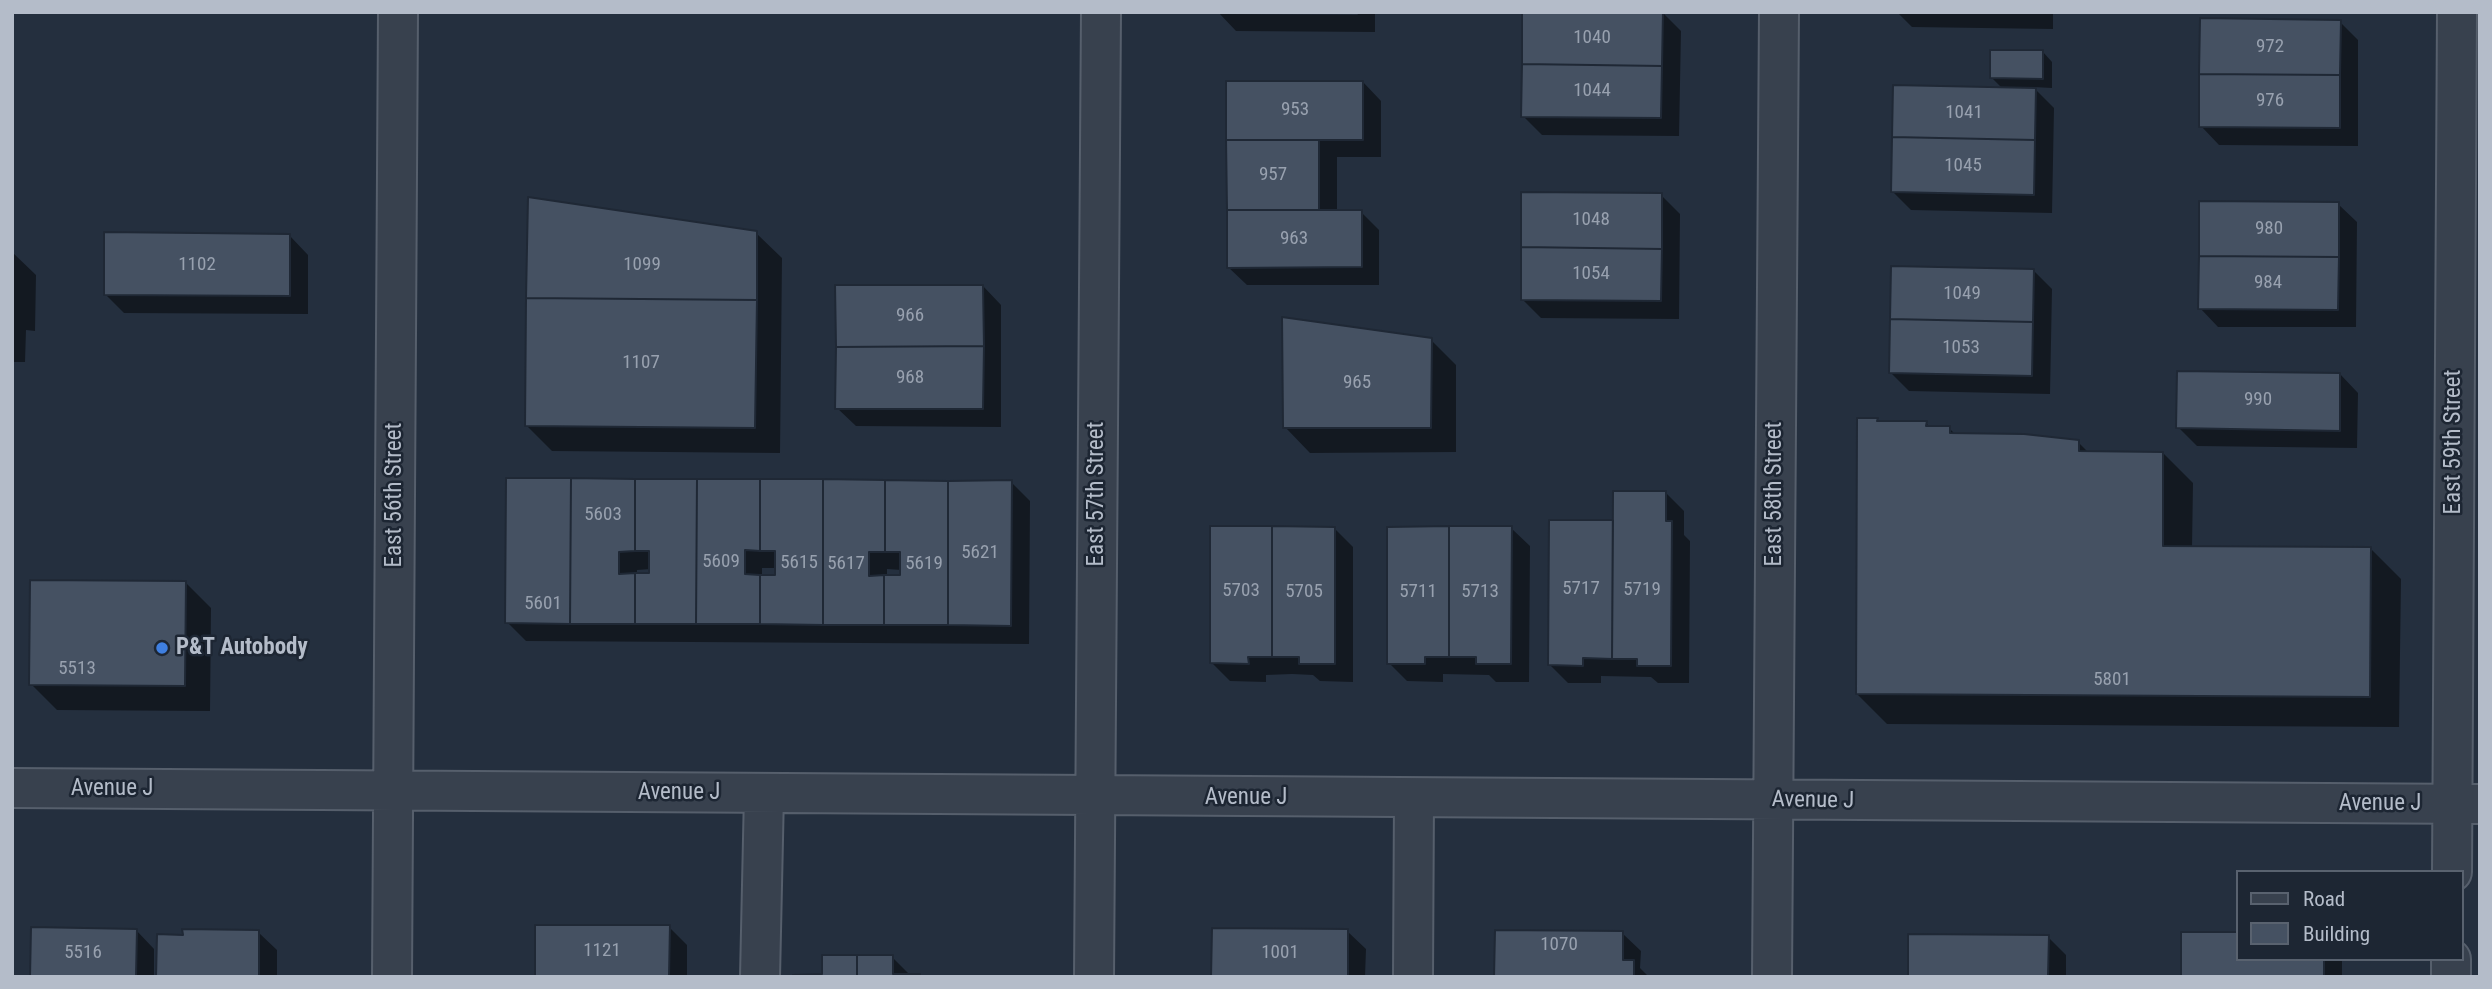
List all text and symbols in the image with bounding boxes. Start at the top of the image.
house number: 1040 [1573,27,1611,49]
house number: 972 [2256,36,2284,58]
house number: 1044 [1573,80,1611,102]
house number: 976 [2256,90,2284,112]
house number: 953 [1281,99,1309,121]
house number: 1041 [1945,102,1983,124]
house number: 1045 [1944,155,1982,177]
house number: 957 [1259,164,1287,186]
house number: 1048 [1572,209,1610,231]
house number: 980 [2255,218,2283,240]
house number: 963 [1280,228,1308,250]
house number: 1102 [178,254,216,276]
house number: 1099 [623,254,661,276]
house number: 1054 [1572,263,1610,285]
house number: 984 [2254,272,2282,294]
house number: 1049 [1943,283,1981,305]
house number: 966 [896,305,924,327]
house number: 1053 [1942,337,1980,359]
house number: 1107 [622,352,660,374]
house number: 968 [896,367,924,389]
street label: East 59th Street [2440,370,2468,514]
house number: 965 [1343,372,1371,394]
house number: 990 [2244,389,2272,411]
street label: East 57th Street [1083,422,1111,566]
street label: East 58th Street [1761,422,1789,566]
street label: East 56th Street [381,423,409,567]
house number: 5603 [584,504,622,526]
house number: 5621 [961,542,999,564]
house number: 5609 [702,551,740,573]
house number: 5615 [780,552,818,574]
house number: 5617 [827,553,865,575]
house number: 5619 [905,553,943,575]
house number: 5717 [1562,578,1600,600]
house number: 5719 [1623,579,1661,601]
house number: 5703 [1222,580,1260,602]
house number: 5705 [1285,581,1323,603]
house number: 5711 [1399,581,1437,603]
house number: 5713 [1461,581,1499,603]
house number: 5601 [524,593,562,615]
place label: P&T Autobody [176,634,308,662]
marker: P&T Autobody [154,640,170,656]
house number: 5513 [58,658,96,680]
house number: 5801 [2093,669,2131,691]
street label: Avenue J [71,775,153,803]
street label: Avenue J [638,779,720,807]
street label: Avenue J [1205,784,1287,812]
street label: Avenue J [1771,786,1855,816]
street label: Avenue J [2339,790,2421,818]
legend [2236,870,2464,961]
text: Road [2303,887,2345,911]
text: Building [2303,922,2370,946]
house number: 1070 [1540,934,1578,956]
house number: 1121 [583,940,621,962]
house number: 5516 [64,942,102,964]
house number: 1001 [1261,942,1299,964]

